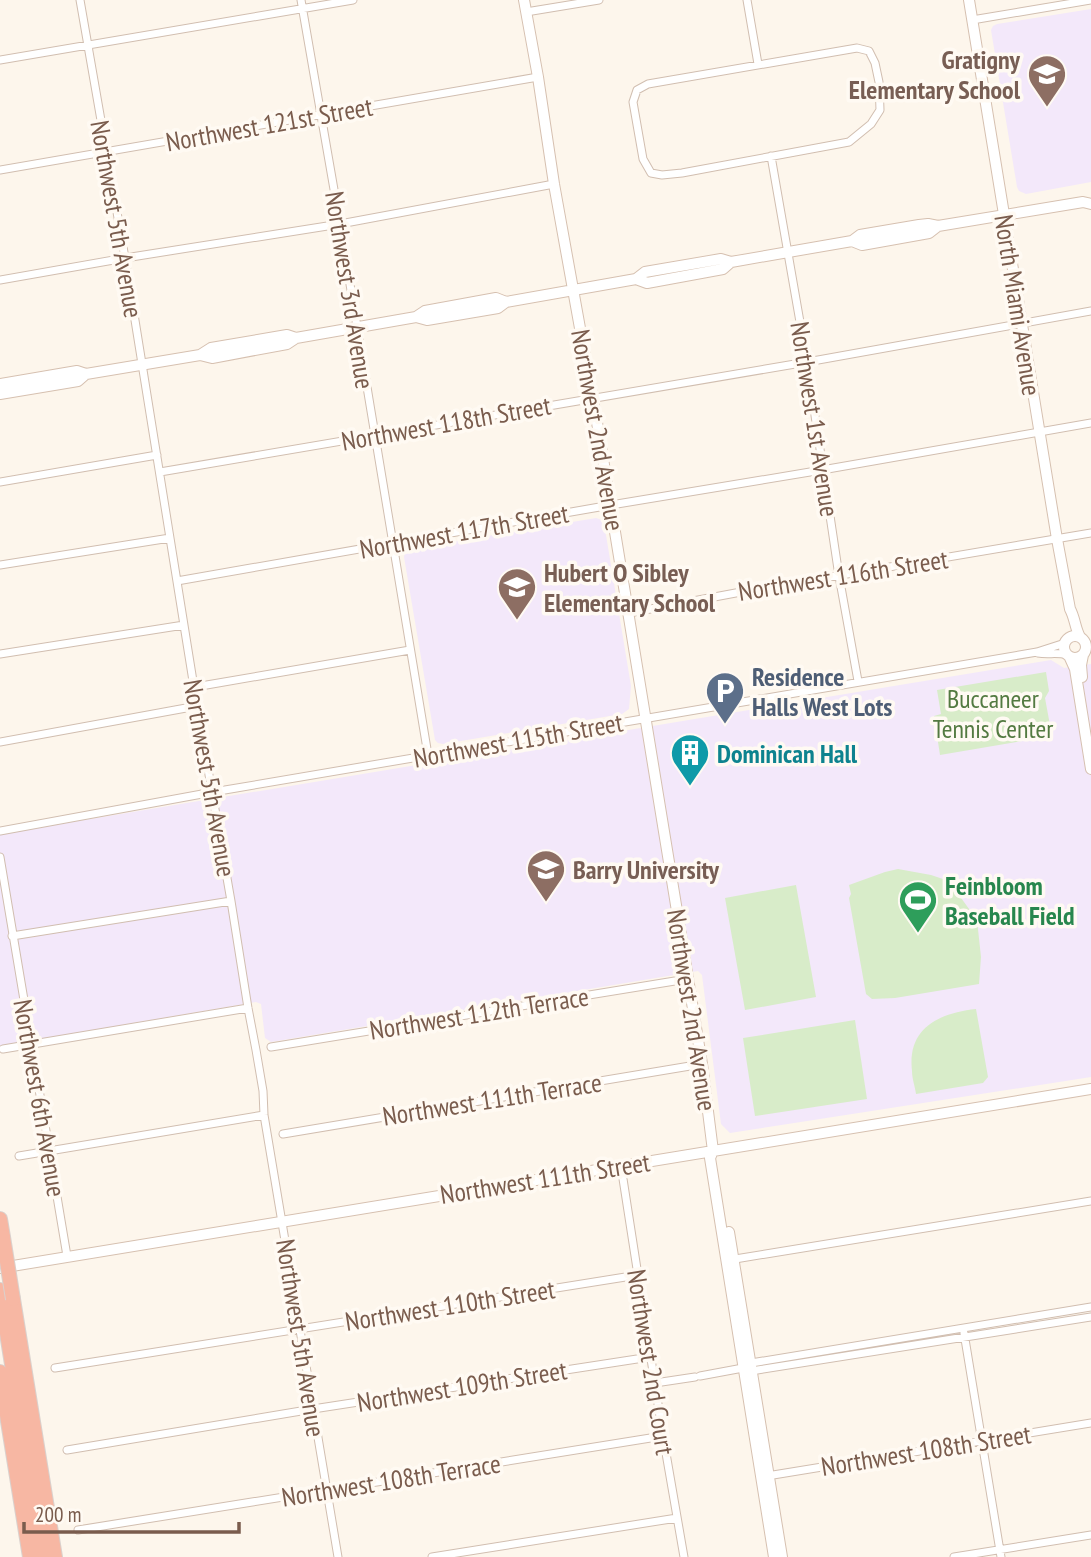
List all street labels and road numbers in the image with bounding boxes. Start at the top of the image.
street label: Northwest 121st Street [163,90,375,158]
street label: Northwest 5th Avenue [83,118,151,320]
street label: Northwest 3rd Avenue [318,189,382,391]
street label: North Miami Avenue [987,212,1049,398]
street label: Northwest 1st Avenue [783,319,847,519]
street label: Northwest 2nd Avenue [564,327,632,533]
street label: Northwest 118th Street [339,388,553,458]
street label: Northwest 117th Street [357,496,571,566]
street label: Northwest 116th Street [736,542,950,608]
street label: Northwest 5th Avenue [176,677,244,879]
street label: Northwest 115th Street [411,705,625,775]
street label: Northwest 2nd Avenue [660,907,724,1113]
street label: Northwest 112th Terrace [367,979,591,1047]
street label: Northwest 6th Avenue [6,997,74,1199]
street label: Northwest 111th Terrace [380,1065,604,1133]
street label: Northwest 111th Street [438,1145,652,1211]
street label: Northwest 5th Avenue [269,1237,333,1439]
street label: Northwest 2nd Court [620,1267,682,1457]
street label: Northwest 110th Street [343,1272,557,1338]
street label: Northwest 109th Street [355,1353,569,1419]
street label: Northwest 108th Street [819,1417,1033,1483]
street label: Northwest 108th Terrace [279,1446,503,1514]

